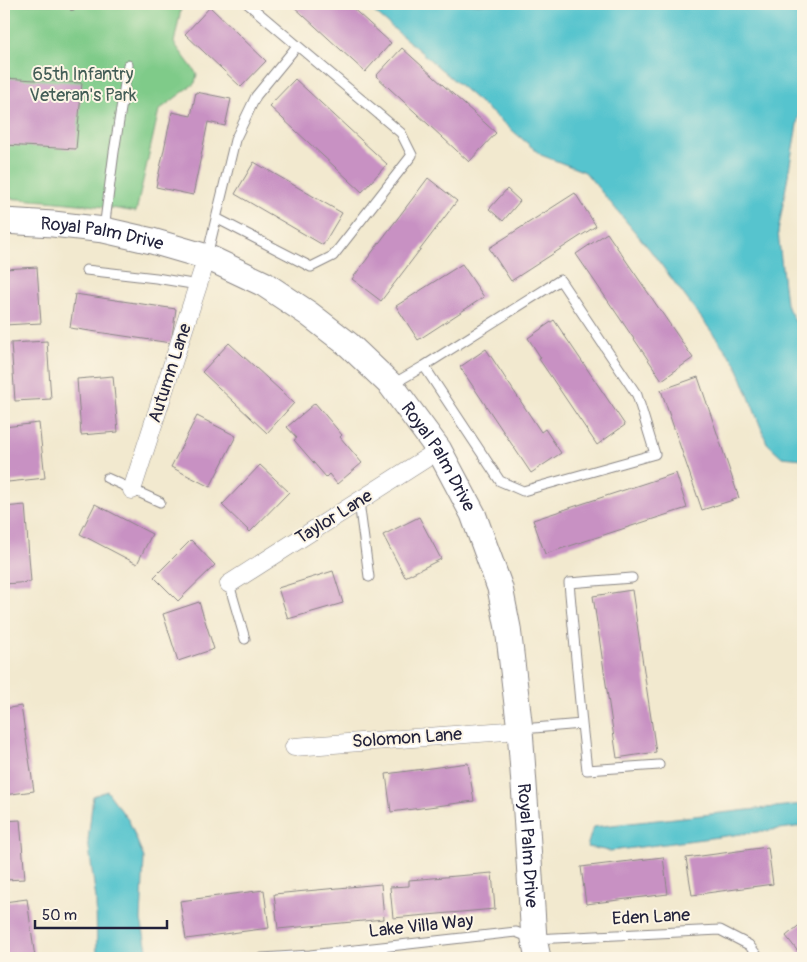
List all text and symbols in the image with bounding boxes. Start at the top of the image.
park label: 65th Infantry Veteran's Park [29,63,137,107]
street label: Royal Palm Drive [40,212,166,255]
street label: Autumn Lane [143,320,197,425]
street label: Royal Palm Drive [396,397,481,515]
street label: Taylor Lane [291,484,377,550]
street label: Solomon Lane [351,723,463,753]
street label: Royal Palm Drive [512,782,543,908]
scale bar [35,897,168,929]
street label: Eden Lane [611,903,691,931]
text: 50 m [42,906,77,925]
street label: Lake Villa Way [368,909,475,943]

